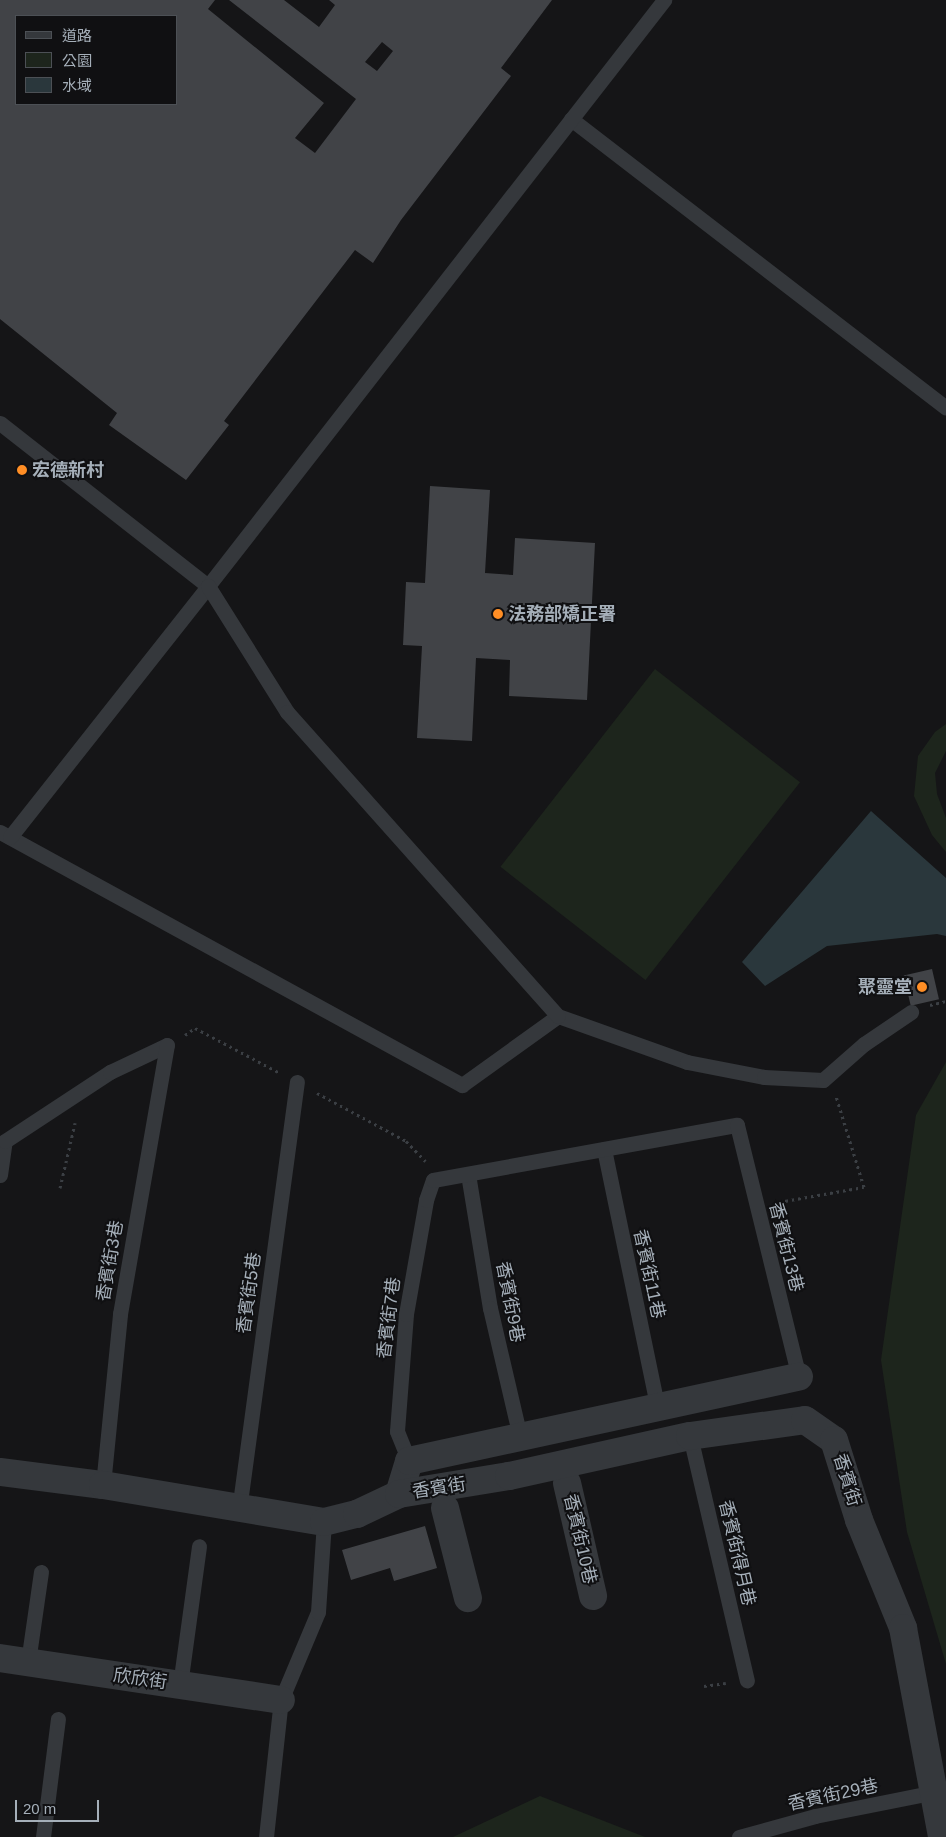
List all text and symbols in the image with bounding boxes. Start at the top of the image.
legend [15,15,178,105]
text: 道路 [62,27,92,44]
text: 公園 [62,52,92,69]
text: 水域 [62,77,92,94]
place label: 宏德新村 [32,459,104,481]
marker: 宏德新村 [16,464,28,476]
place label: 法務部矯正署 [508,603,616,625]
marker: 法務部矯正署 [492,608,504,620]
place label: 聚靈堂 [858,976,912,998]
marker: 聚靈堂 [916,981,928,993]
street label: 香賓街13巷 [764,1200,808,1294]
street label: 香賓街3巷 [92,1219,128,1303]
street label: 香賓街11巷 [629,1227,669,1321]
street label: 香賓街5巷 [233,1251,265,1335]
street label: 香賓街9巷 [492,1260,528,1344]
street label: 香賓街7巷 [373,1276,405,1360]
street label: 香賓街 [829,1451,865,1509]
street label: 香賓街 [411,1473,467,1503]
street label: 香賓街10巷 [559,1492,601,1586]
street label: 香賓街得月巷 [714,1498,760,1608]
street label: 欣欣街 [112,1665,168,1693]
street label: 香賓街29巷 [786,1775,880,1815]
scale bar [18,1790,101,1822]
text: 20 m [23,1800,56,1817]

